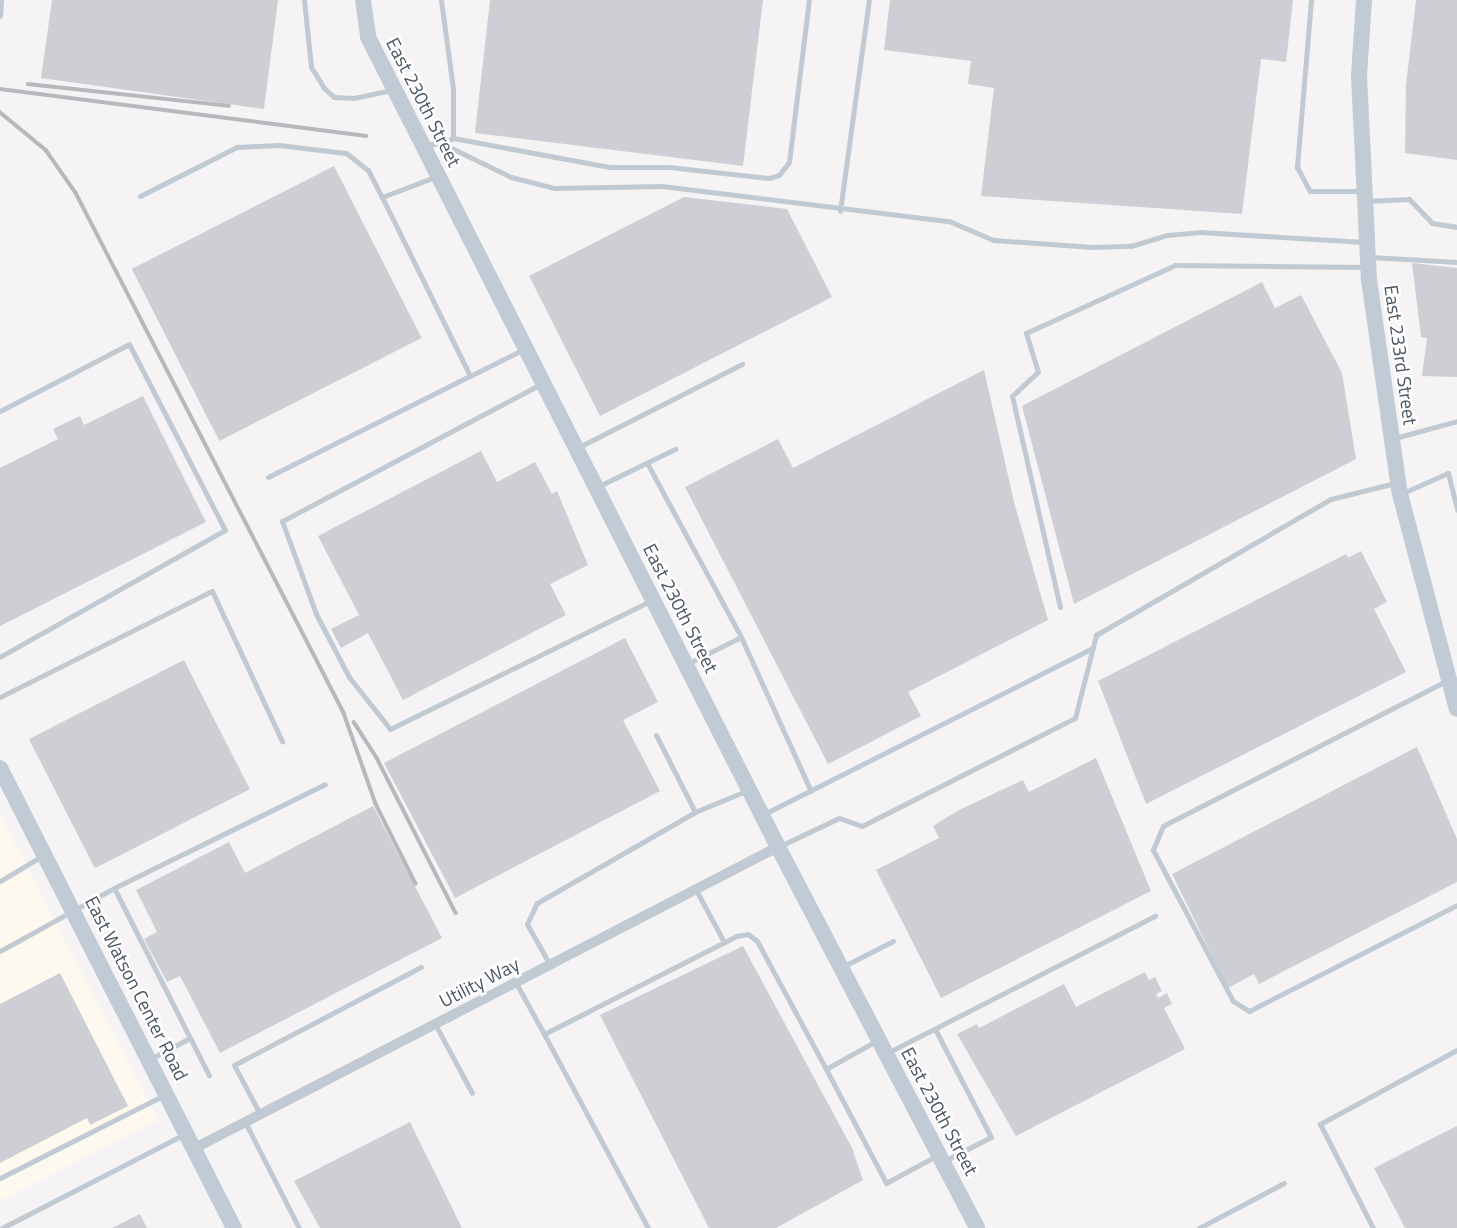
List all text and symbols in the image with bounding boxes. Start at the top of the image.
street label: East 230th Street [382,34,466,170]
street label: East 233rd Street [1380,284,1422,426]
street label: East 230th Street [639,540,723,676]
street label: East Watson Center Road [81,892,193,1084]
street label: Utility Way [435,952,523,1012]
street label: East 230th Street [897,1043,983,1179]

